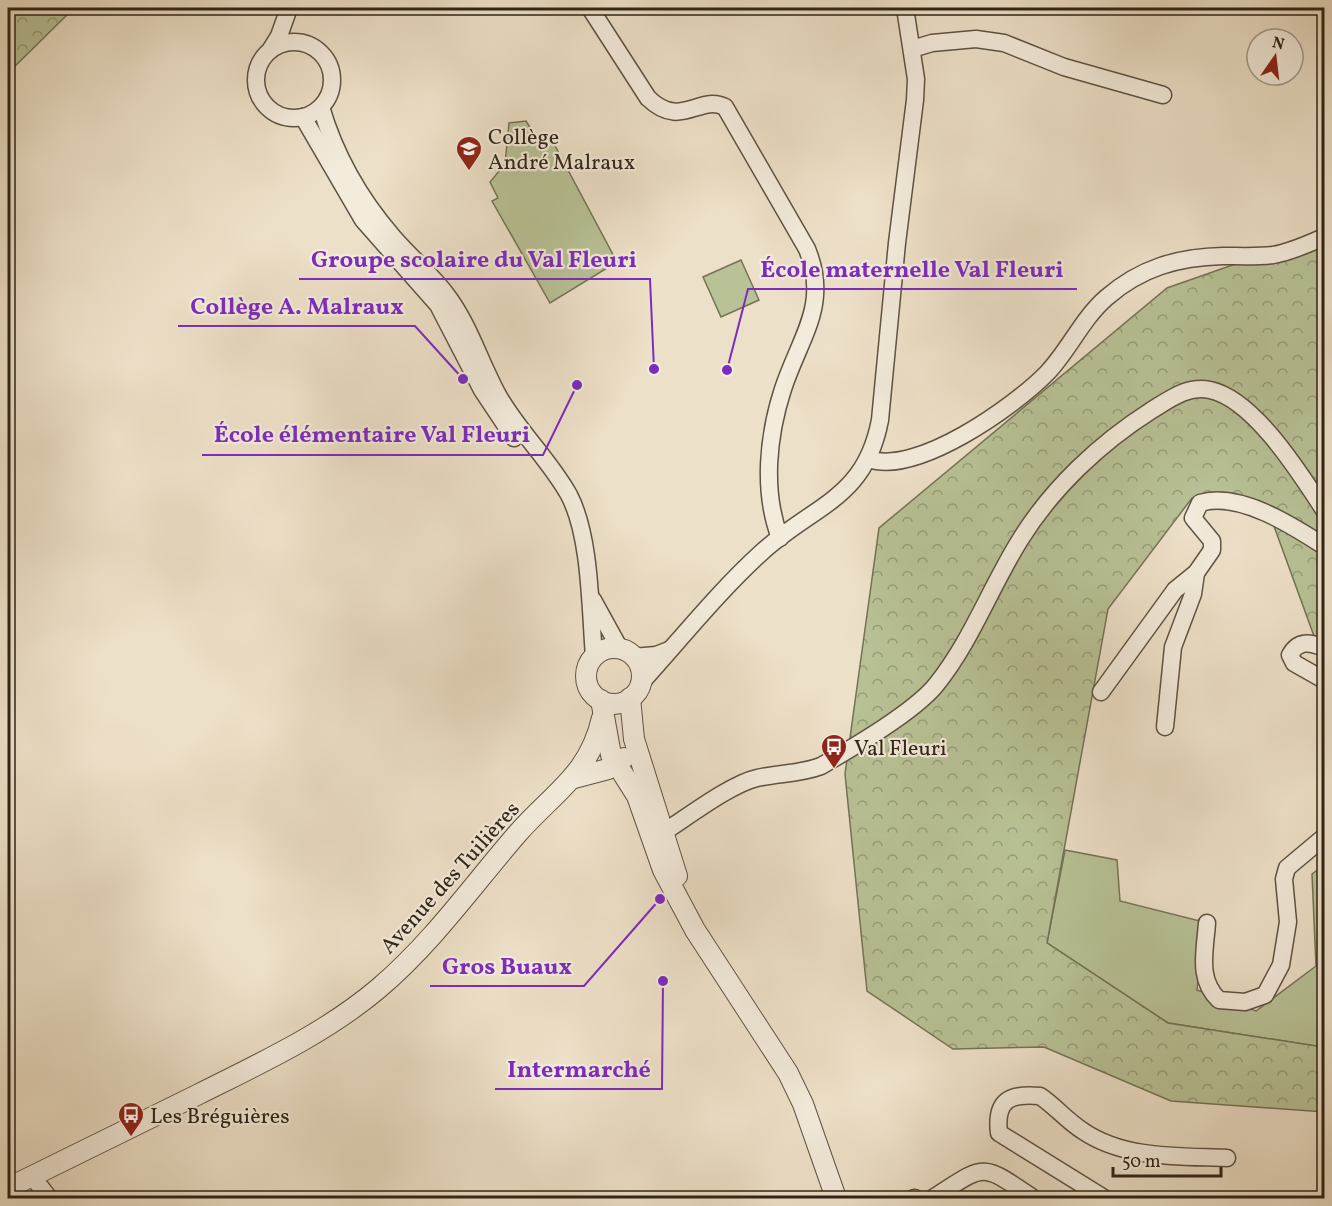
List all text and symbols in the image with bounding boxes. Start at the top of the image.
north arrow [1245,27,1305,87]
text: N [1270,32,1287,57]
place label: Collège André Malraux [488,123,635,179]
school or university icon: Collège André Malraux [454,134,484,172]
callout: Groupe scolaire du Val Fleuri [299,237,650,279]
text: Groupe scolaire du Val Fleuri [311,244,637,278]
callout: École maternelle Val Fleuri [748,247,1077,289]
text: École maternelle Val Fleuri [760,254,1064,288]
callout: Collège A. Malraux [178,284,415,326]
text: Collège A. Malraux [190,291,404,325]
callout: École élémentaire Val Fleuri [202,413,543,455]
text: École élémentaire Val Fleuri [214,419,530,453]
bus stop icon: Val Fleuri [819,732,849,770]
place label: Val Fleuri [854,734,947,765]
street label: Avenue des Tuilières [374,796,528,962]
callout: Gros Buaux [430,944,584,986]
text: Gros Buaux [442,951,572,985]
callout: Intermarché [495,1047,662,1089]
text: Intermarché [507,1054,651,1088]
bus stop icon: Les Bréguières [116,1100,146,1138]
place label: Les Bréguières [150,1102,290,1133]
scale bar [1113,1140,1221,1178]
text: 50 m [1122,1150,1161,1175]

